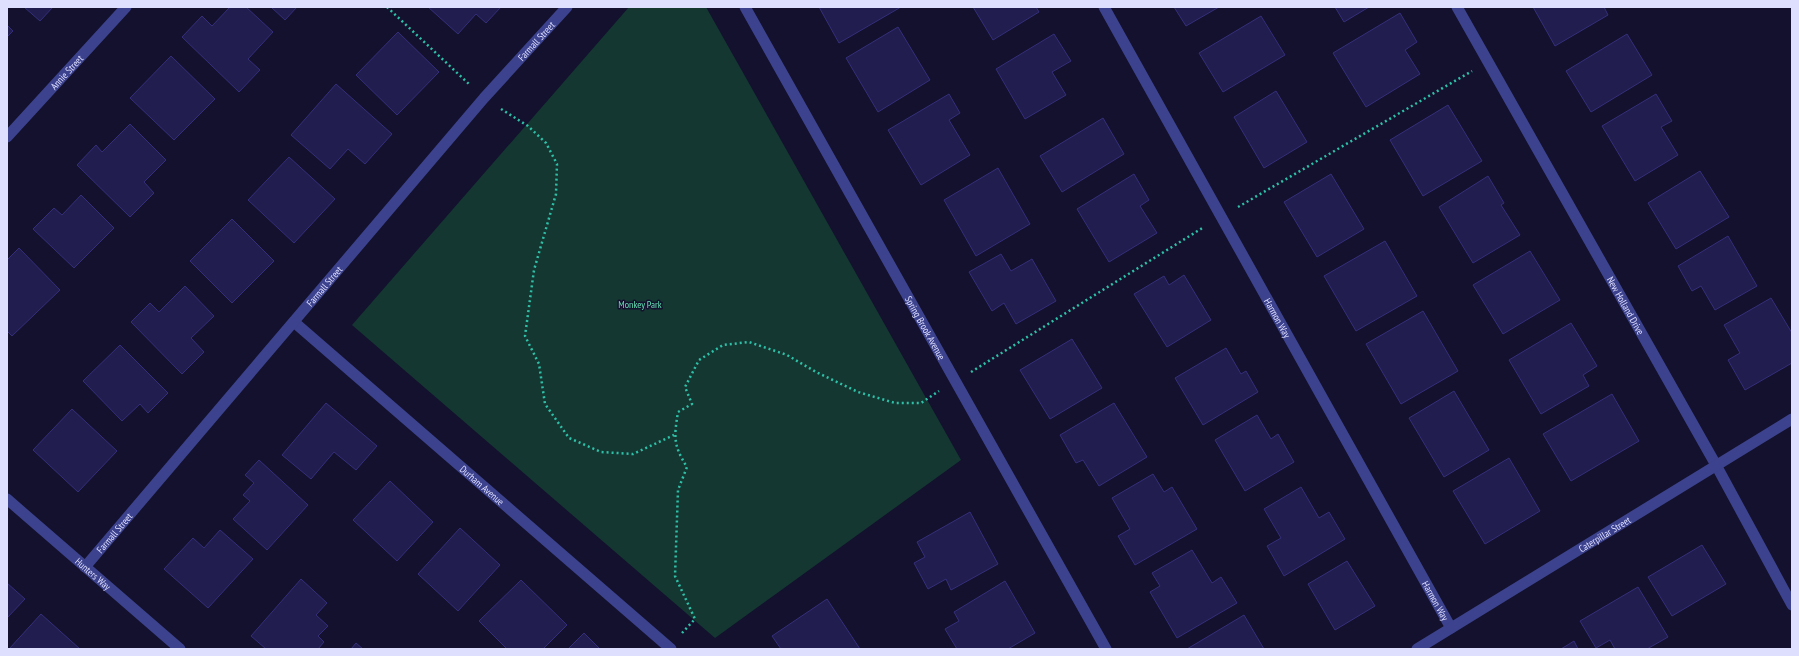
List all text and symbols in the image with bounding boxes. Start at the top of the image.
street label: Farmall Street [515,19,558,64]
street label: Annie Street [48,52,86,93]
street label: Farmall Street [304,263,345,309]
street label: New Holland Drive [1604,274,1647,337]
street label: Spring Brook Avenue [902,294,948,362]
street label: Harmon Way [1261,296,1294,340]
park label: Monkey Park [618,298,662,311]
street label: Durham Avenue [457,463,507,508]
street label: Farmall Street [94,510,136,556]
street label: Caterpillar Street [1576,513,1633,555]
street label: Hunters Way [72,555,114,593]
street label: Harmon Way [1419,579,1452,623]

